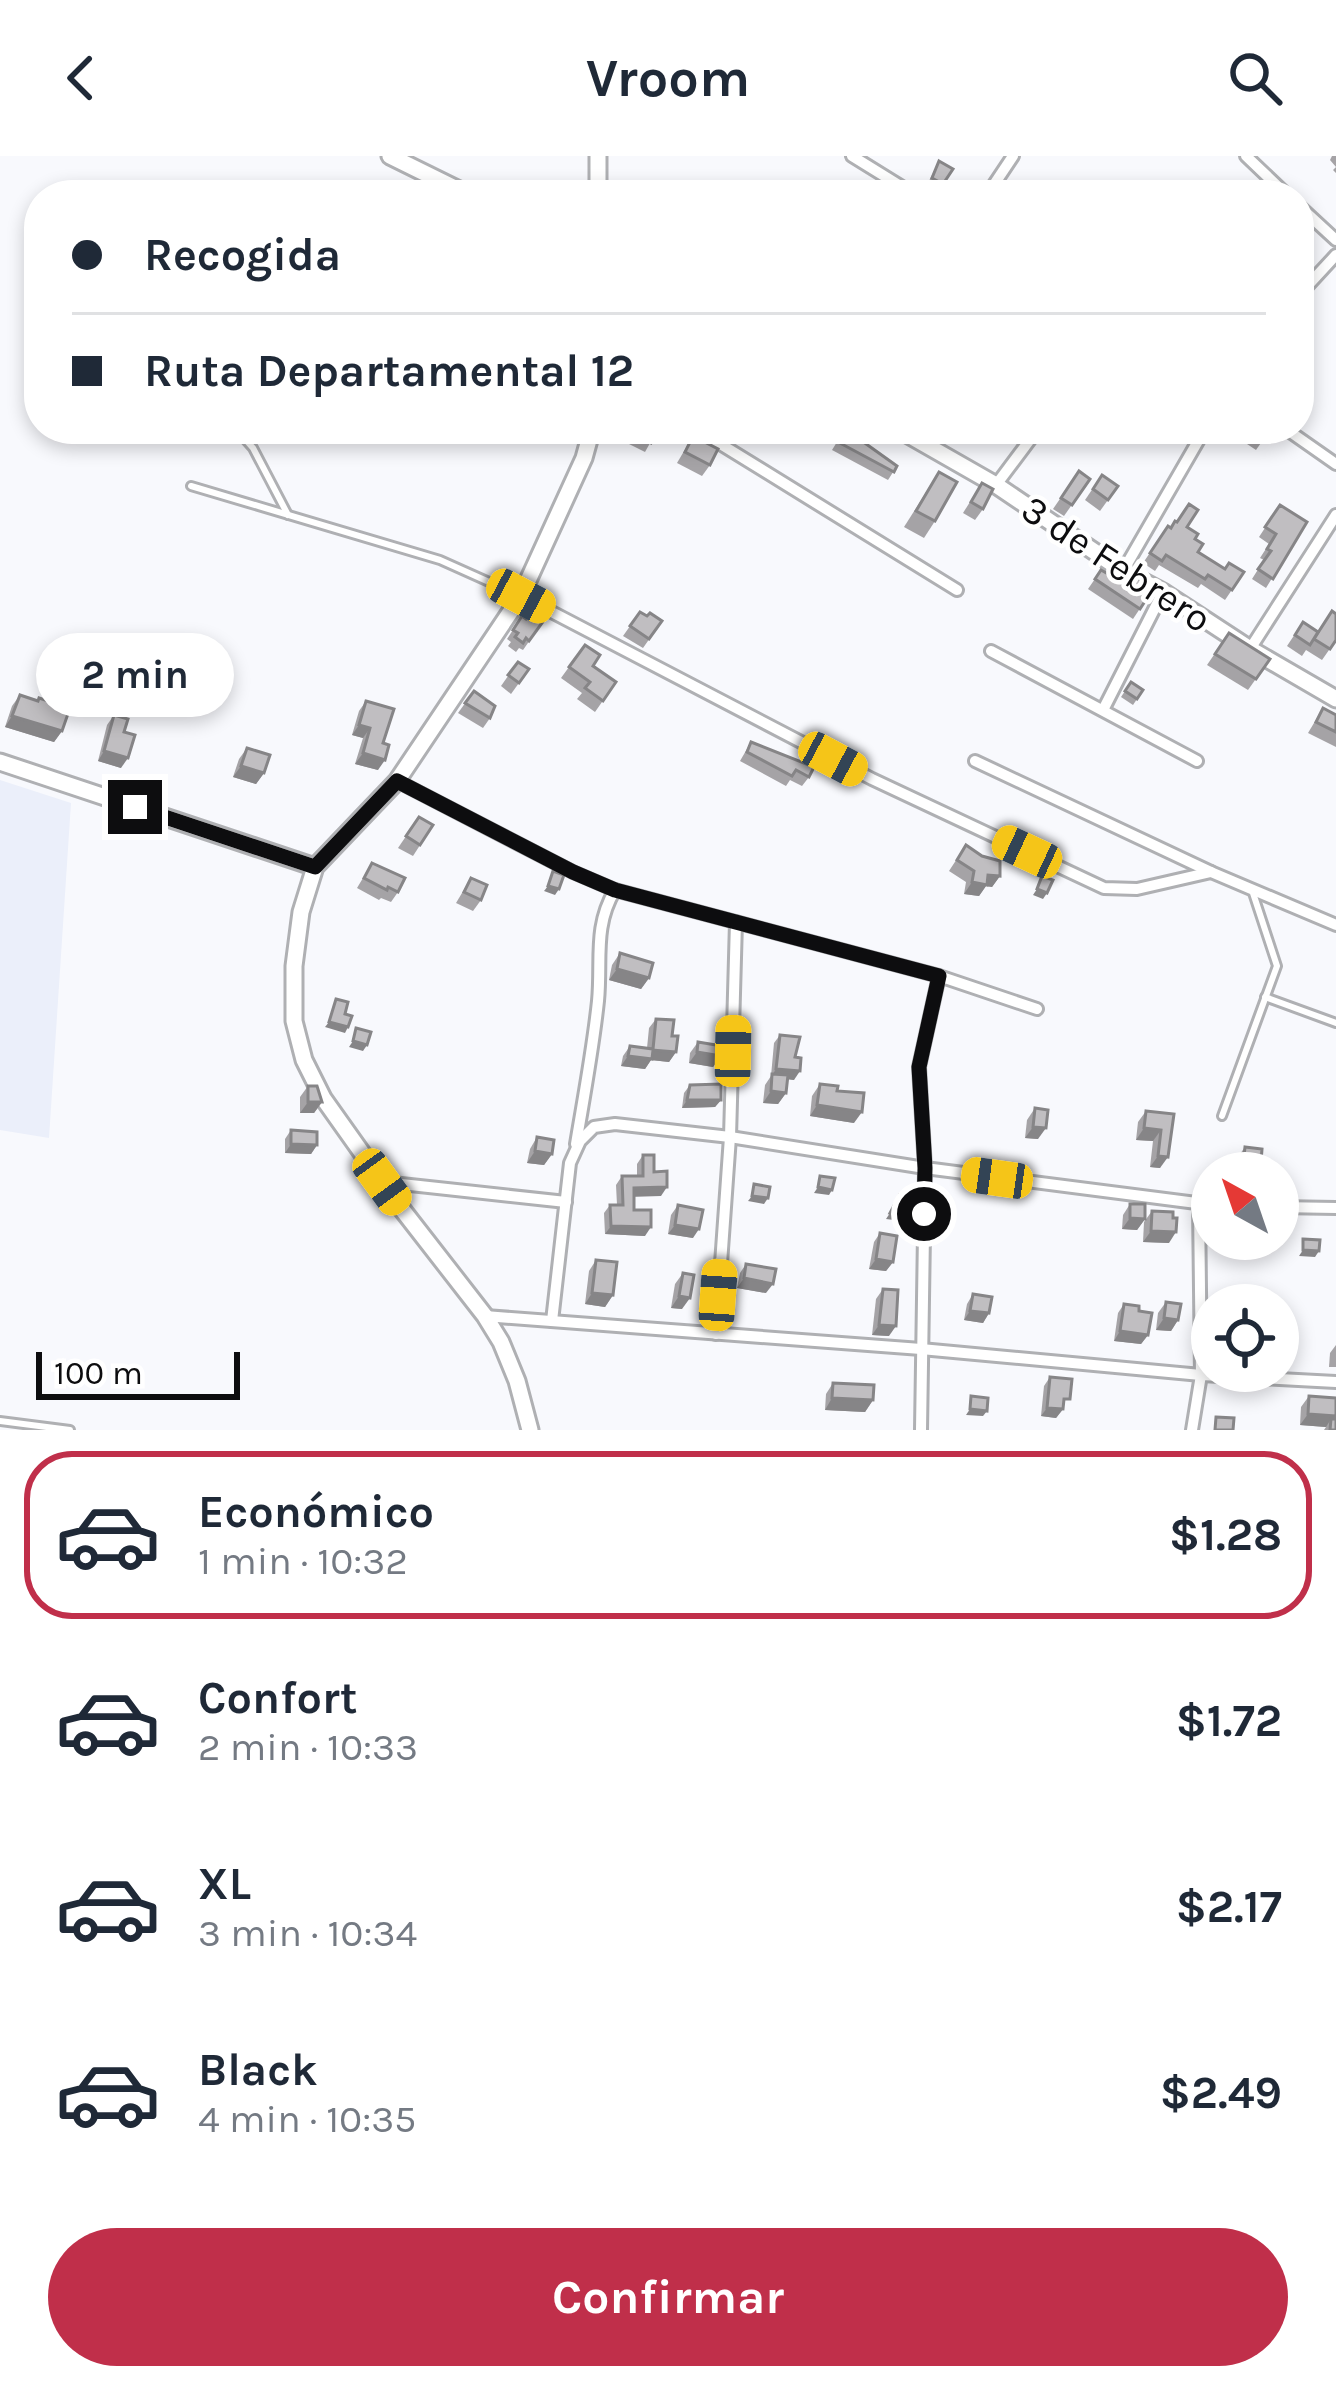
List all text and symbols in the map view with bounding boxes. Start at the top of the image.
icon: back [48,45,114,111]
icon: search [1222,45,1288,111]
text: Vroom [586,46,750,110]
text: Recogida [144,229,341,281]
text: Ruta Departamental 12 [144,345,634,397]
street label: 3 de Febrero [1013,486,1220,642]
car [481,563,561,629]
callout: 2 min [36,633,234,717]
text: 2 min [81,652,189,698]
car [793,726,873,792]
route end [108,780,162,834]
car [987,820,1067,884]
car [714,1015,752,1087]
car [346,1142,418,1222]
north arrow [1191,1152,1299,1260]
map controls [1191,1152,1299,1392]
car [959,1155,1035,1201]
route start [897,1187,951,1241]
car [698,1258,738,1332]
button: locate [1191,1284,1299,1392]
scale bar [36,1346,240,1399]
text: 100 m [54,1354,143,1392]
icon: car [54,1481,162,1589]
text: Económico [198,1486,434,1538]
text: $1.28 [1169,1509,1282,1561]
text: 1 min · 10:32 [198,1538,408,1584]
icon: car [54,1667,162,1775]
text: Confort [198,1672,357,1724]
text: $1.72 [1176,1695,1282,1747]
text: 2 min · 10:33 [198,1724,418,1770]
icon: car [54,1853,162,1961]
text: XL [198,1858,251,1910]
text: $2.17 [1176,1881,1282,1933]
text: 3 min · 10:34 [198,1910,417,1956]
icon: car [54,2039,162,2147]
text: Black [198,2044,318,2096]
text: $2.49 [1160,2067,1282,2119]
text: 4 min · 10:35 [198,2096,416,2142]
button: Confirmar [48,2228,1288,2366]

